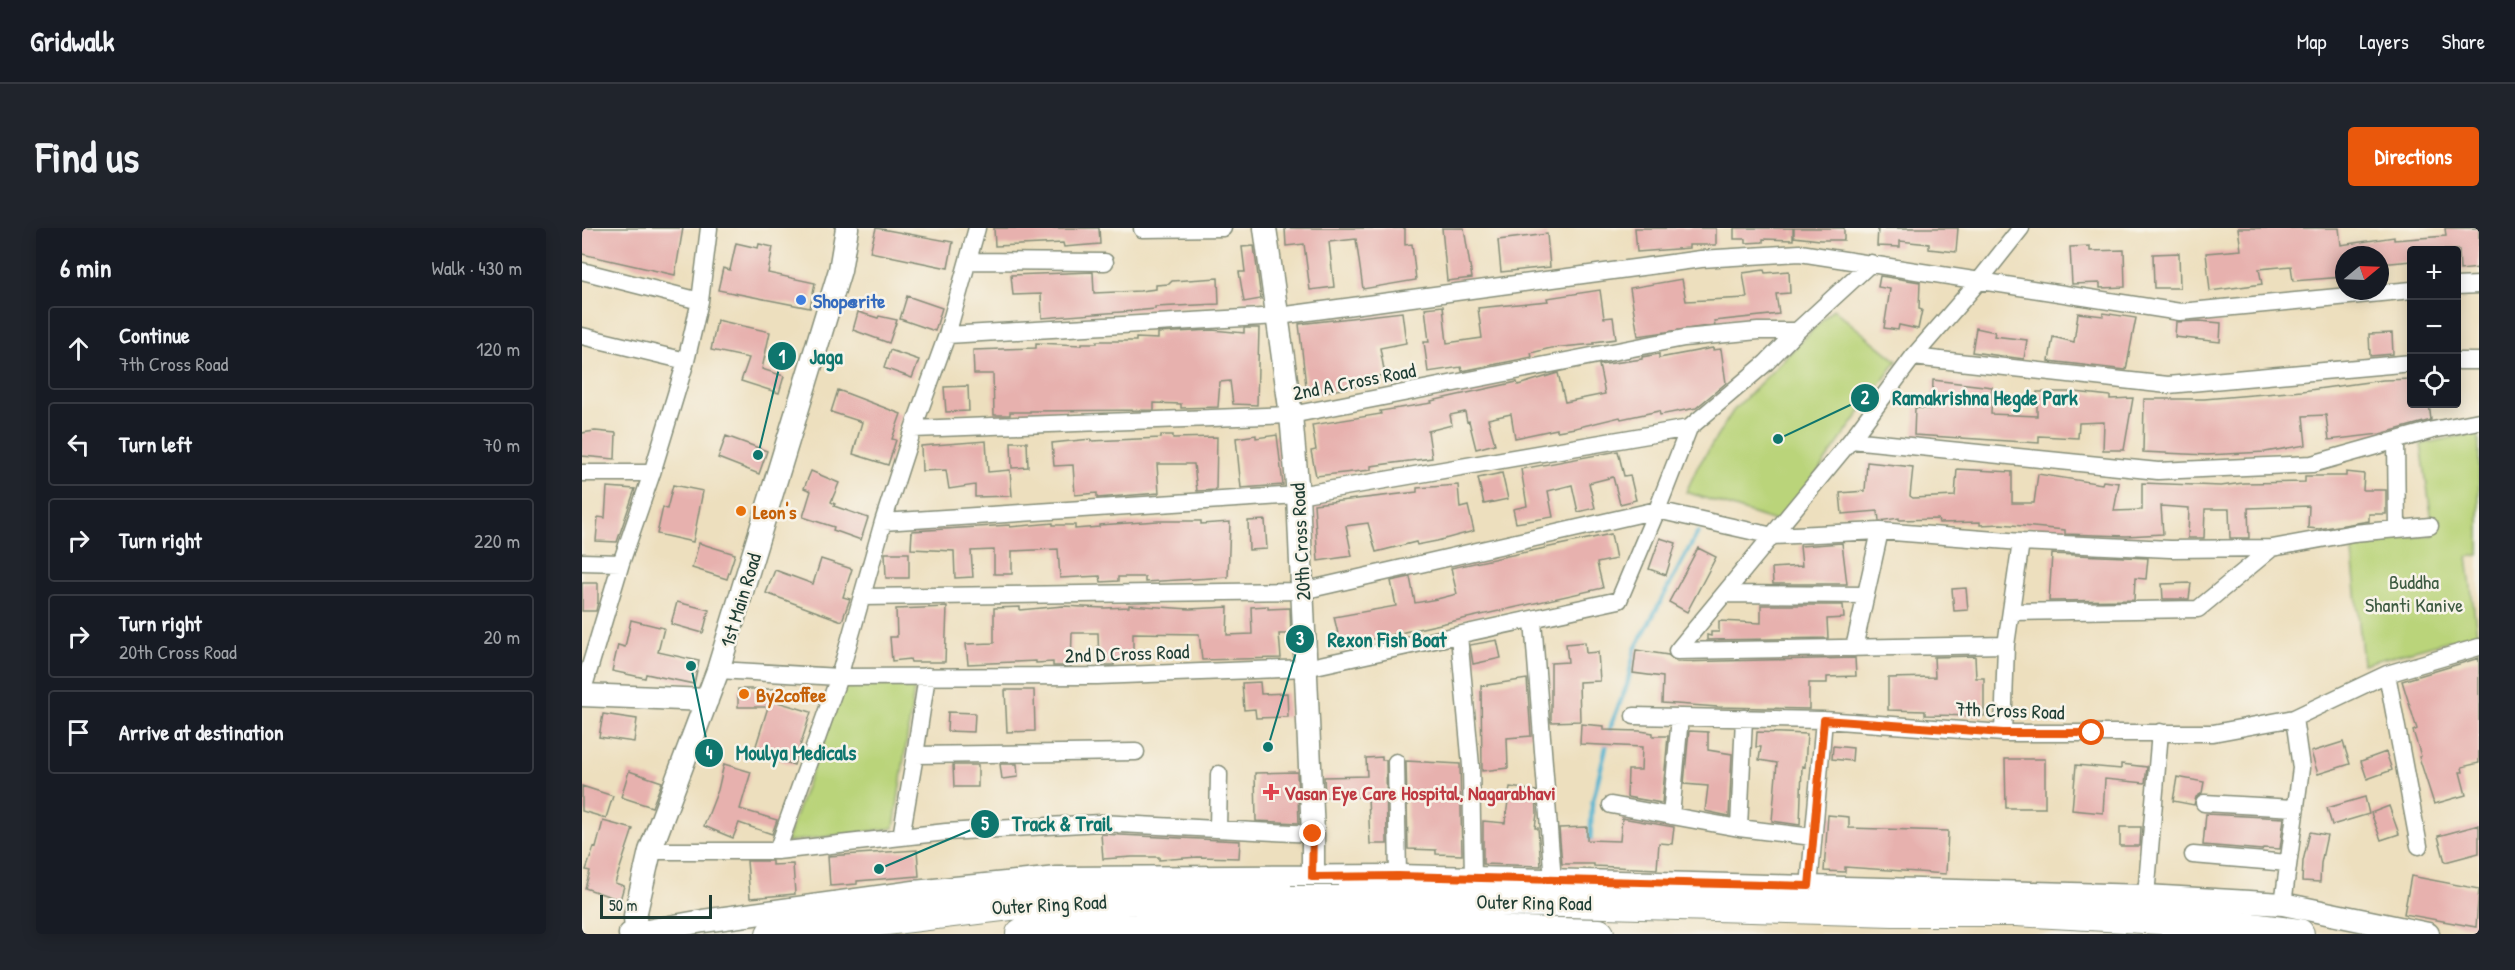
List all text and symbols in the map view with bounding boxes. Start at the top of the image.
text: Gridwalk [30,22,114,60]
text: Map [2297,27,2326,56]
text: Layers [2359,27,2409,56]
text: Share [2442,27,2485,56]
button: Directions [2348,127,2479,186]
text: Find us [36,128,139,185]
north arrow [2335,246,2389,300]
map controls [2407,246,2461,408]
button: + [2407,246,2461,300]
text: 6 min [60,250,112,285]
text: Walk · 430 m [431,254,522,281]
place label: Shop@rite [813,287,885,315]
marker: Shop@rite [794,293,808,307]
button: − [2407,300,2461,354]
text: Continue [119,320,190,350]
icon: ahead [62,332,95,365]
text: 120 m [476,335,520,362]
callout: Jaga [767,337,855,376]
text: Jaga [809,342,844,372]
text: 1 [779,344,786,369]
text: 7th Cross Road [119,350,228,377]
button: locate [2407,354,2461,408]
street label: 2nd A Cross Road [1290,356,1418,406]
callout: Ramakrishna Hegde Park [1850,378,2090,417]
text: Ramakrishna Hegde Park [1892,383,2078,413]
text: 2 [1861,385,1870,410]
icon: left [62,428,95,461]
text: Turn left [119,429,192,459]
text: 70 m [483,431,520,458]
street label: 20th Cross Road [1283,482,1317,601]
place label: Leon's [753,498,797,525]
marker: Leon's [734,504,748,518]
icon: right [62,524,95,557]
text: Turn right [119,525,202,555]
text: 220 m [474,527,520,554]
street label: 1st Main Road [713,549,767,650]
park label: Buddha Shanti Kanive [2365,568,2463,618]
text: Turn right [119,608,202,638]
icon: right [62,620,95,653]
callout: Rexon Fish Boat [1285,620,1458,659]
text: 20 m [483,623,520,650]
text: Rexon Fish Boat [1328,625,1447,654]
text: 3 [1296,626,1304,651]
street label: 2nd D Cross Road [1064,637,1190,669]
text: 20th Cross Road [119,638,237,665]
place label: By2coffee [756,681,826,709]
marker: By2coffee [737,687,751,701]
street label: 7th Cross Road [1955,695,2065,725]
icon: arrive [62,716,95,749]
text: Arrive at destination [119,717,284,747]
route start [2078,719,2104,745]
callout: Moulya Medicals [694,733,868,772]
text: Moulya Medicals [736,738,856,768]
text: 4 [706,740,713,765]
place label: Vasan Eye Care Hospital, Nagarabhavi [1284,779,1556,807]
marker: Vasan Eye Care Hospital, Nagarabhavi [1262,783,1280,801]
callout: Track & Trail [970,804,1124,843]
text: Track & Trail [1011,809,1113,838]
text: 5 [981,811,989,836]
route end [1299,820,1325,846]
street label: Outer Ring Road [991,887,1107,920]
street label: Outer Ring Road [1476,887,1592,917]
scale bar [600,892,712,920]
text: 50 m [609,894,638,916]

